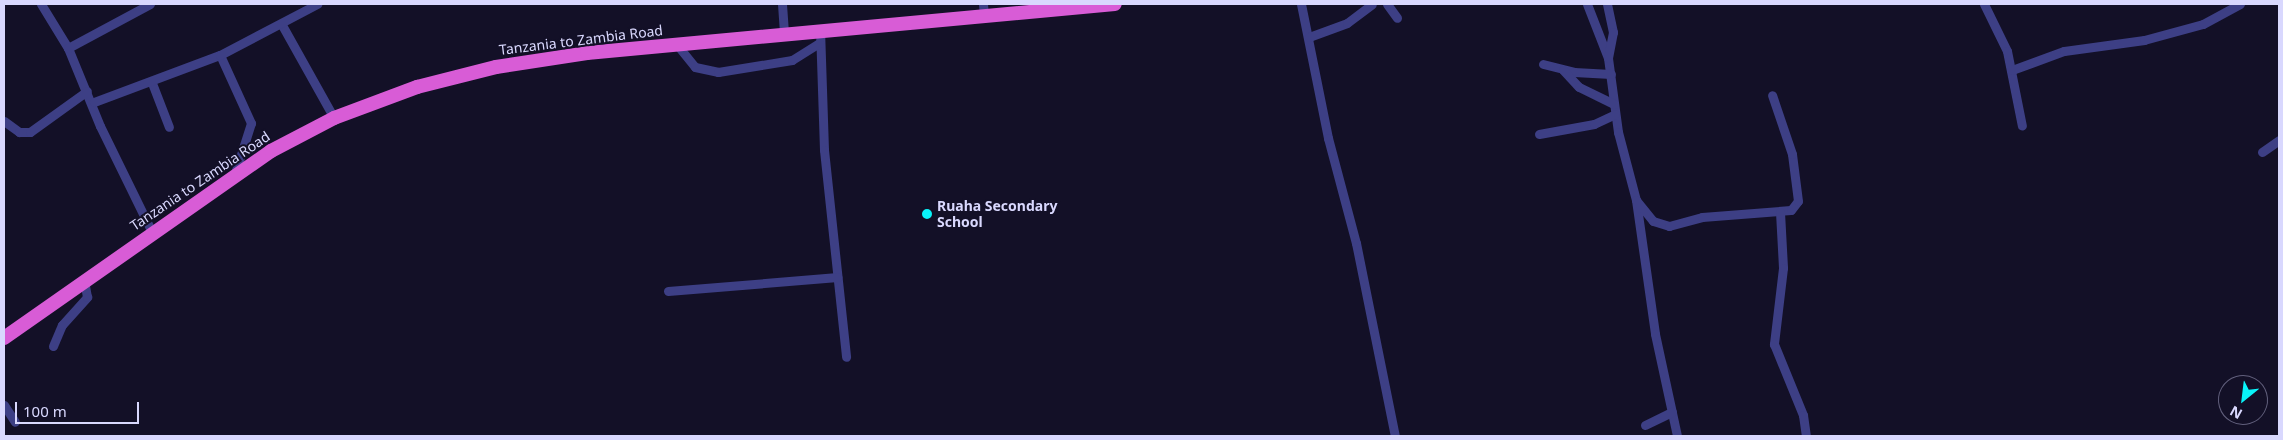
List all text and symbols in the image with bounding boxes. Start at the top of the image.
street label: Tanzania to Zambia Road [498,22,664,58]
street label: Tanzania to Zambia Road [127,128,273,234]
place label: Ruaha Secondary School [937,198,1057,230]
marker: Ruaha Secondary School [921,208,933,220]
north arrow [2218,375,2268,425]
scale bar [18,392,141,424]
text: 100 m [23,401,67,421]
text: N [2226,402,2246,424]

